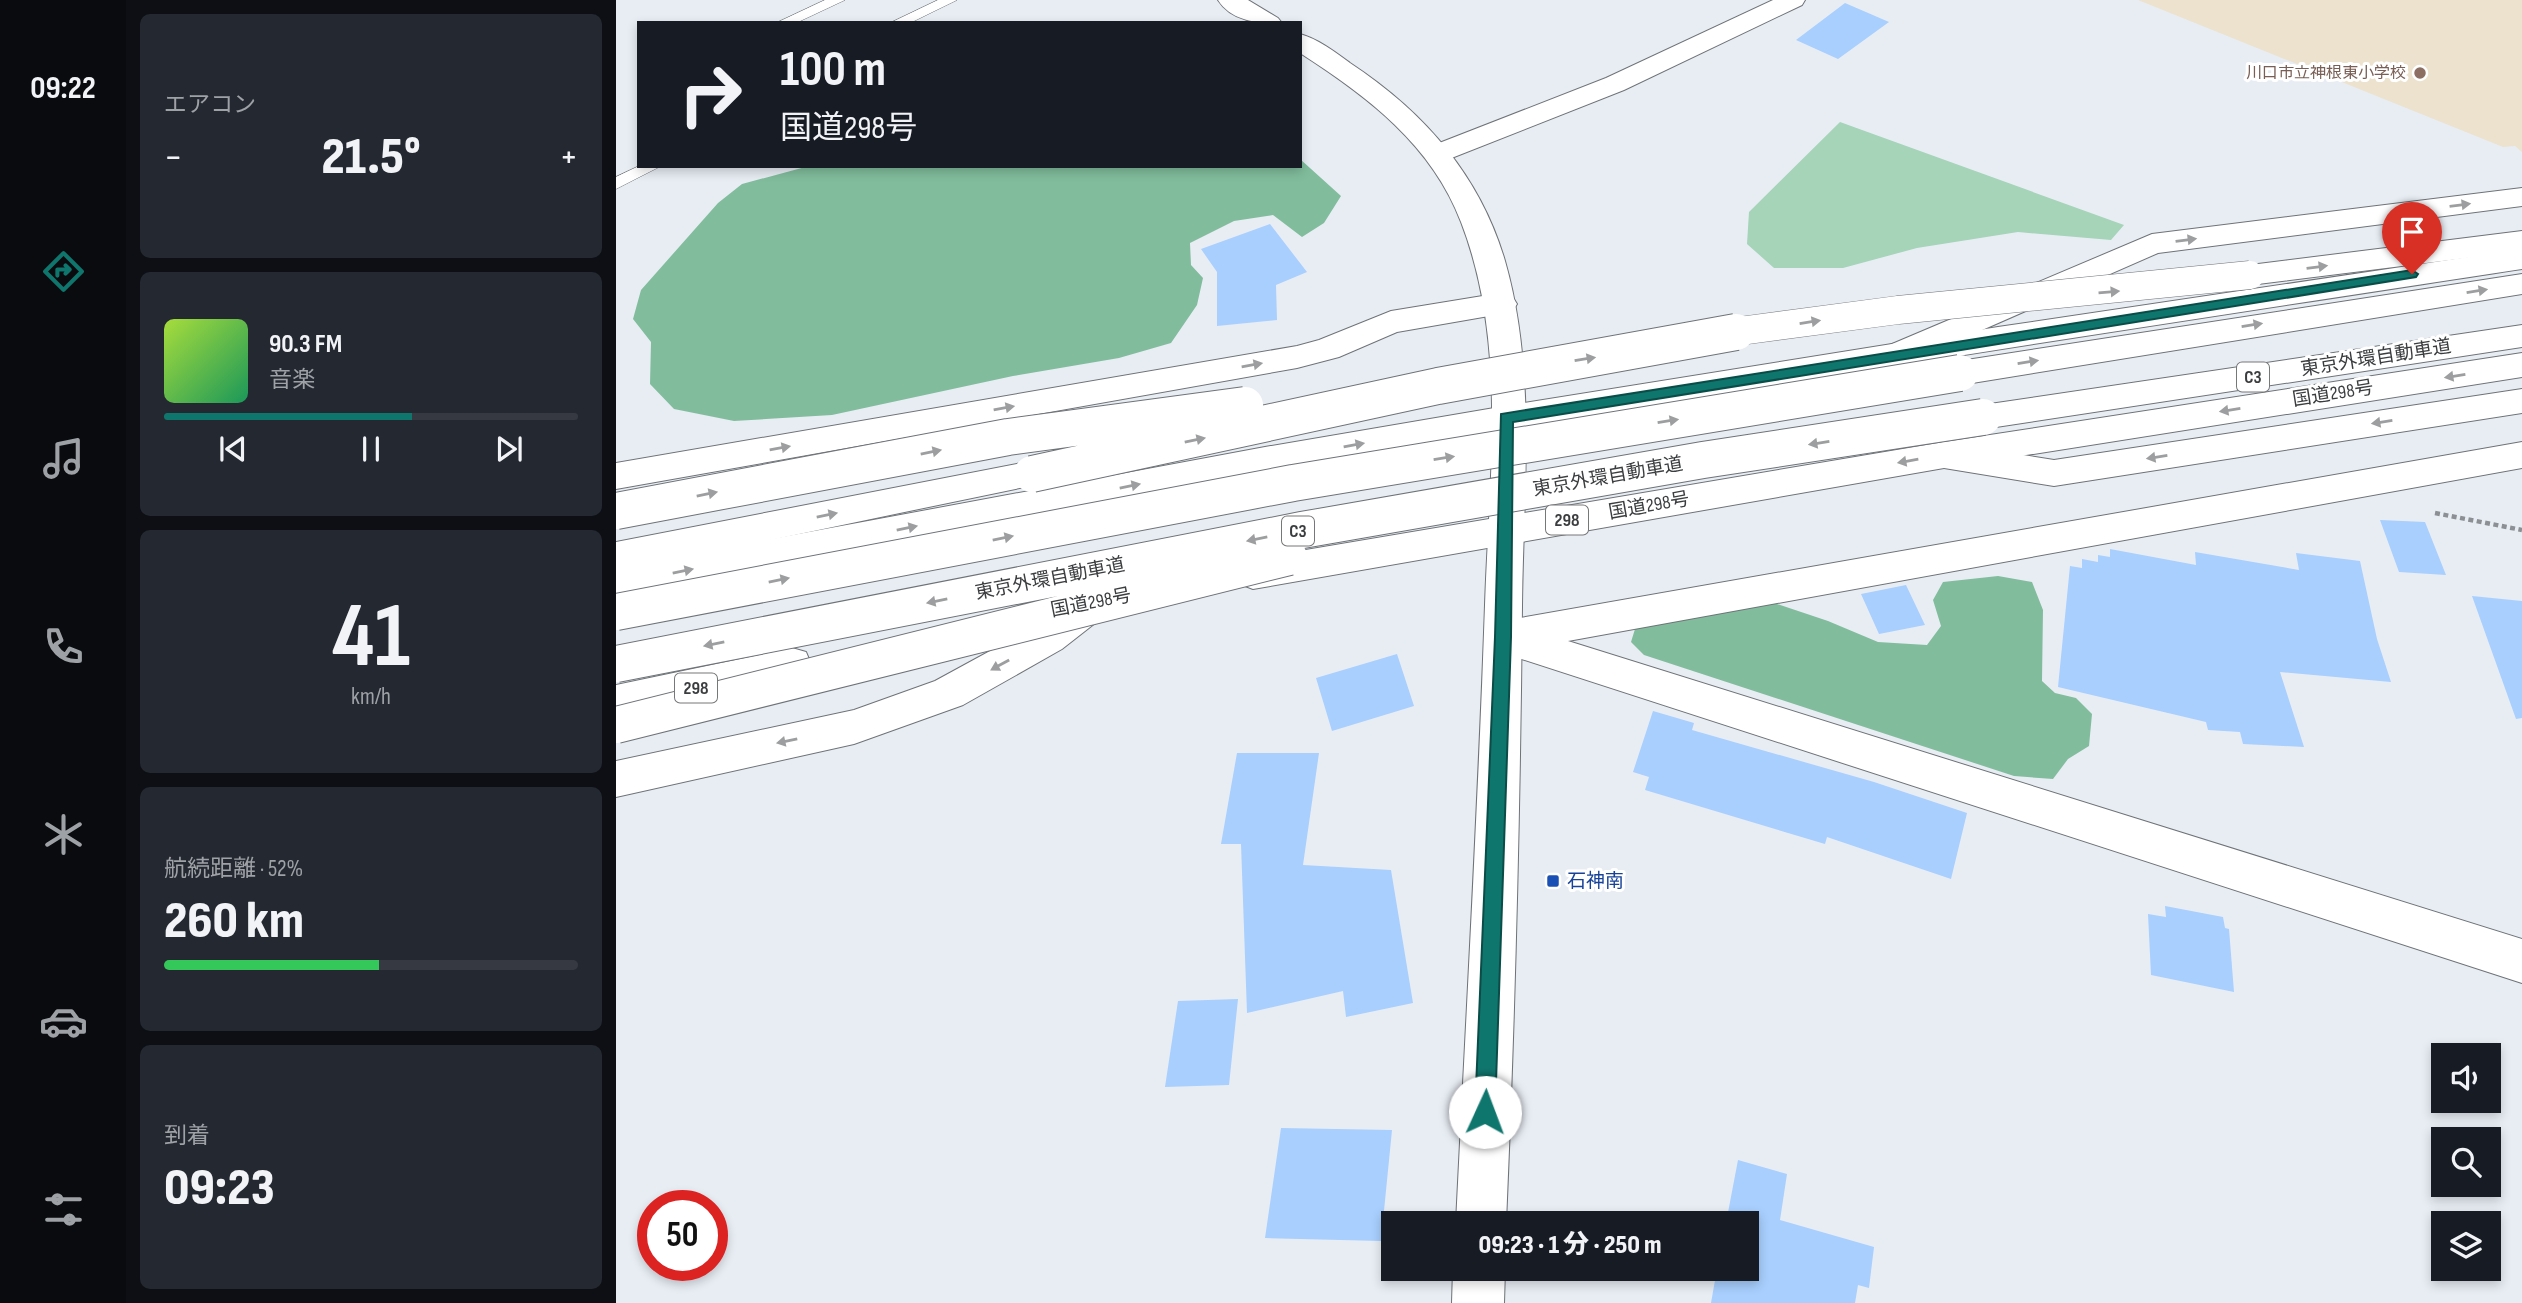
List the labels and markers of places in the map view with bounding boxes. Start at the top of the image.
place label: 川口市立神根東小学校 [2246,64,2406,83]
marker: 川口市立神根東小学校 [2412,65,2428,81]
pin [2382,202,2442,274]
place label: 石神南 [1567,870,1624,893]
marker: 石神南 [1545,873,1561,889]

